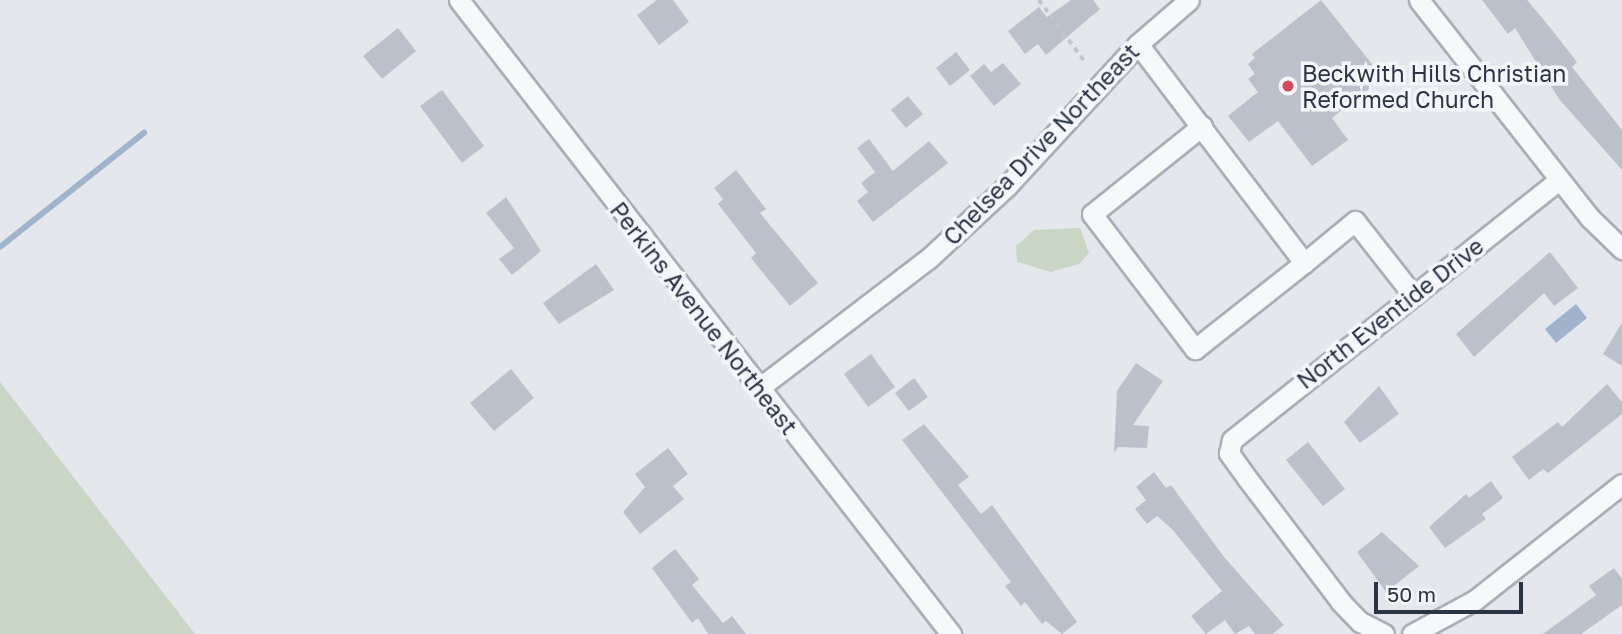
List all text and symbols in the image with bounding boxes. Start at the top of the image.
street label: Chelsea Drive Northeast [938,38,1144,250]
place label: Beckwith Hills Christian Reformed Church [1302,59,1566,113]
marker: Beckwith Hills Christian Reformed Church [1280,78,1296,94]
street label: Perkins Avenue Northeast [605,196,803,440]
street label: North Eventide Drive [1291,232,1489,394]
scale bar [1377,568,1526,612]
text: 50 m [1387,581,1436,607]

